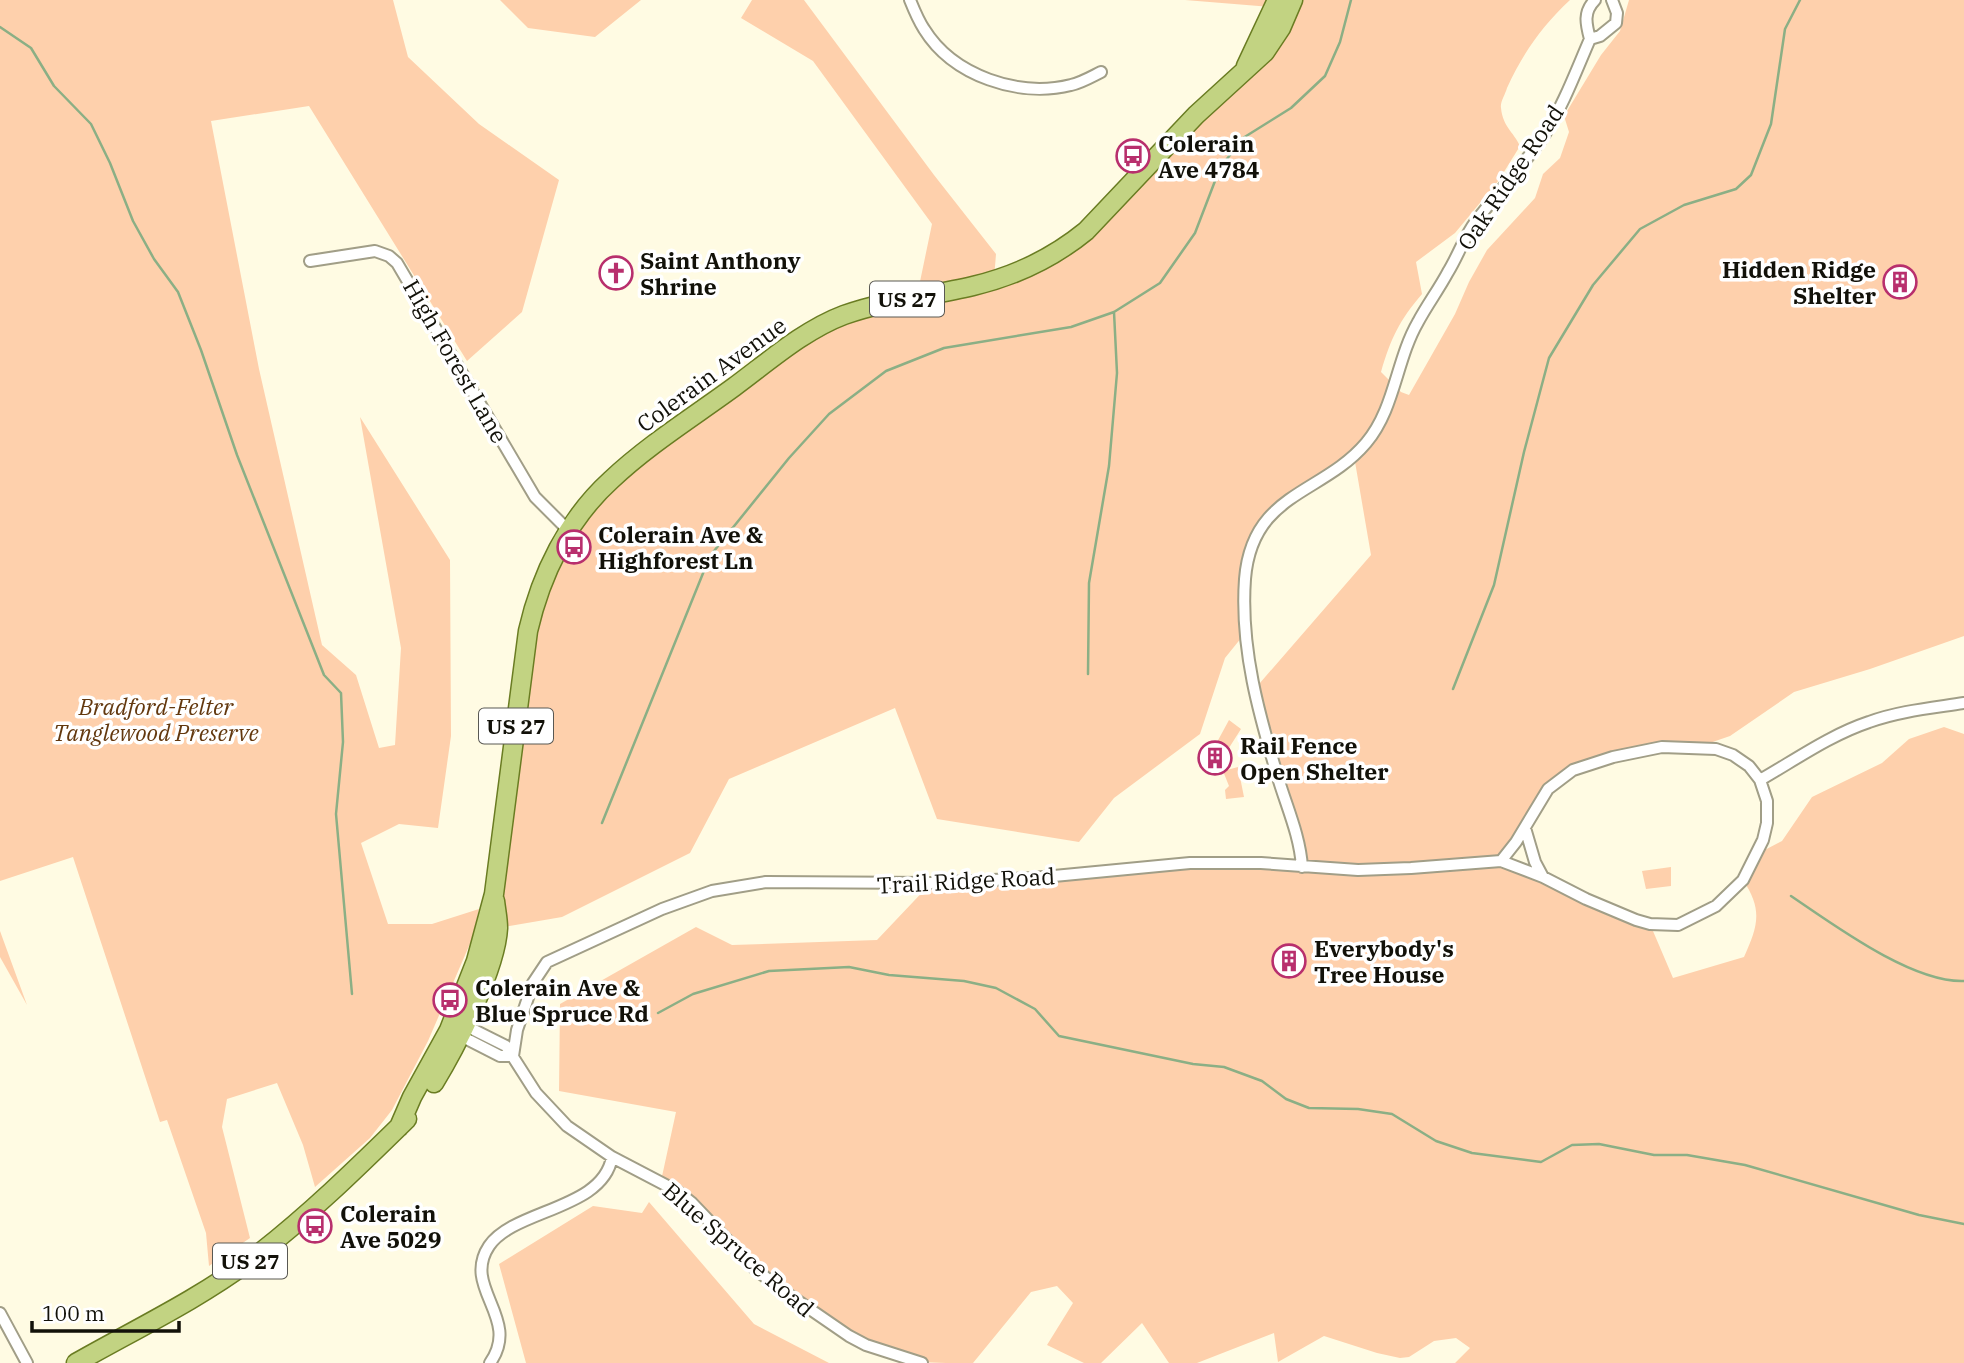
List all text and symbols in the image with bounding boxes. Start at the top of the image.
street label: Oak Ridge Road [1450,98,1570,256]
place label: Colerain Ave 4784 [1158,128,1260,184]
bus stop icon: Colerain Ave 4784 [1114,137,1152,175]
place label: Saint Anthony Shrine [640,245,801,301]
church icon: Saint Anthony Shrine [597,254,635,292]
place label: Hidden Ridge Shelter [1722,254,1877,310]
building icon: Hidden Ridge Shelter [1881,263,1919,301]
street label: High Forest Lane [397,274,515,448]
road number: US 27 [870,282,944,316]
street label: Colerain Avenue [630,310,792,438]
place label: Colerain Ave & Highforest Ln [598,519,763,575]
bus stop icon: Colerain Ave & Highforest Ln [555,528,593,566]
park label: Bradford-Felter Tanglewood Preserve [53,691,259,747]
road number: US 27 [479,708,553,744]
place label: Rail Fence Open Shelter [1240,730,1389,786]
building icon: Rail Fence Open Shelter [1196,739,1234,777]
street label: Trail Ridge Road [876,860,1056,900]
place label: Everybody's Tree House [1314,933,1454,989]
building icon: Everybody's Tree House [1270,942,1308,980]
place label: Colerain Ave & Blue Spruce Rd [475,972,649,1028]
bus stop icon: Colerain Ave & Blue Spruce Rd [431,981,469,1019]
street label: Blue Spruce Road [657,1175,821,1323]
place label: Colerain Ave 5029 [340,1198,442,1254]
bus stop icon: Colerain Ave 5029 [296,1207,334,1245]
road number: US 27 [213,1244,287,1278]
scale bar [32,1290,178,1334]
text: 100 m [42,1299,105,1327]

